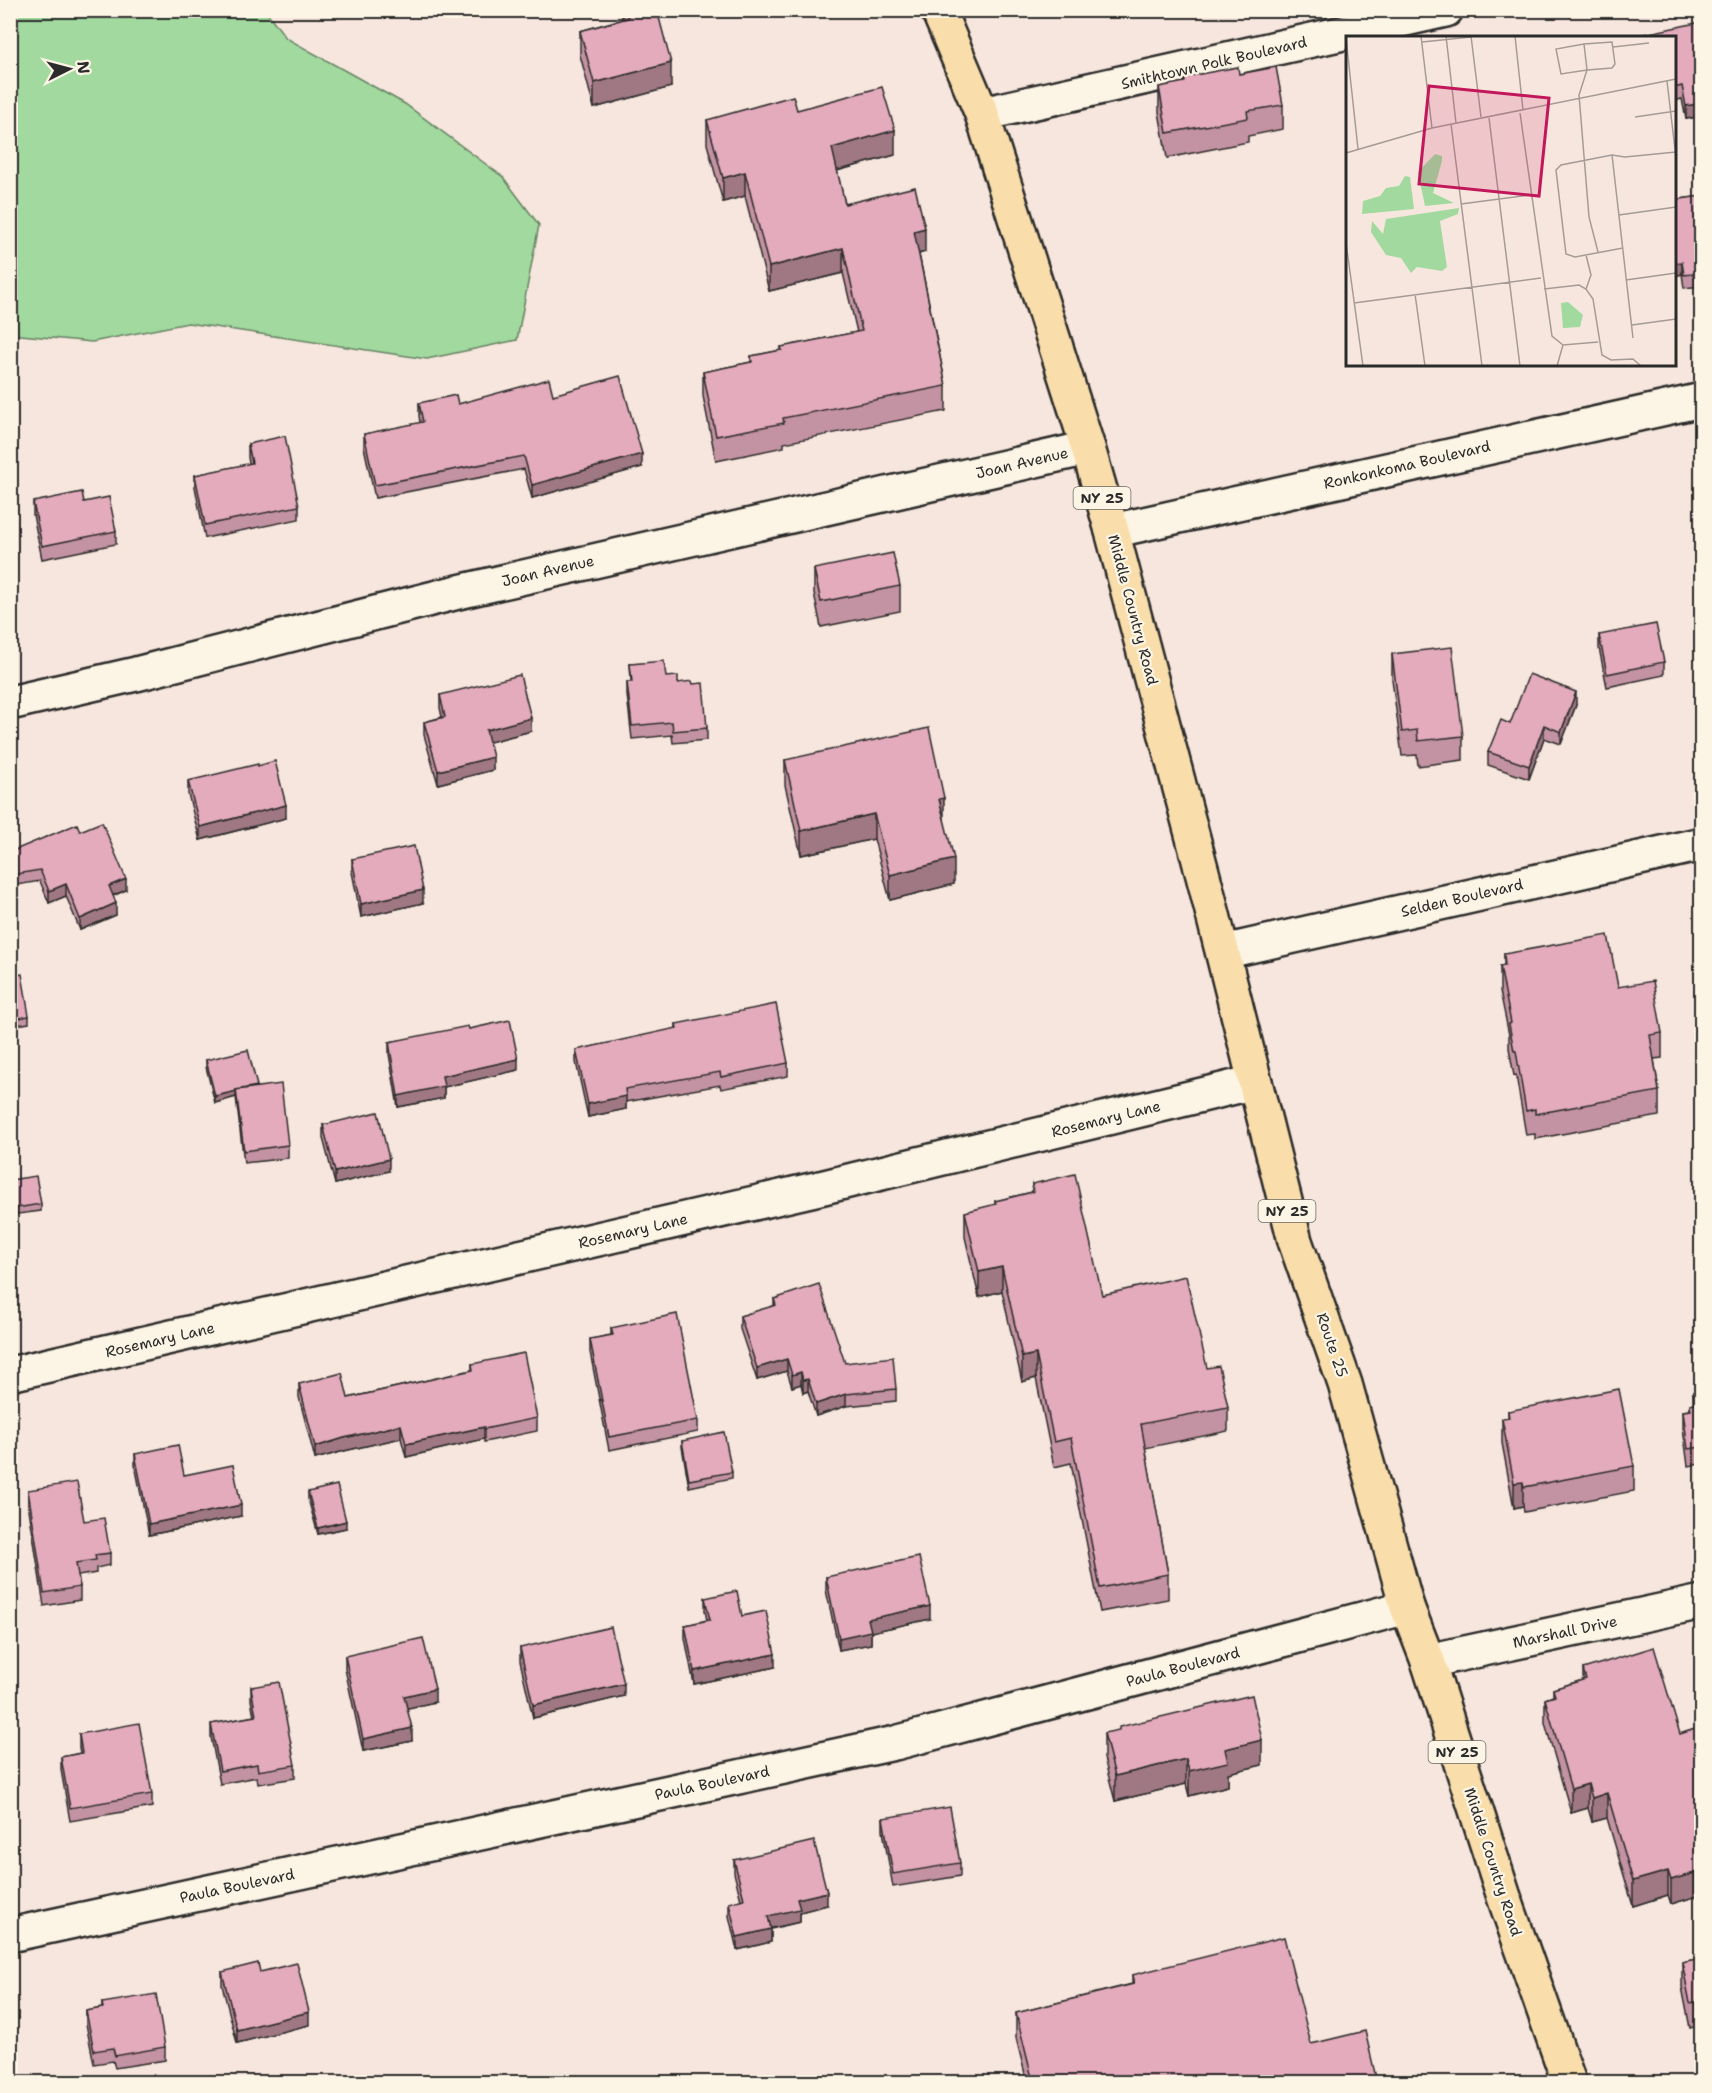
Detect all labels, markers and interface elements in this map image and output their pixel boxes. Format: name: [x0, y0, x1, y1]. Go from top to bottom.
street label: Smithtown Polk Boulevard: [1119, 32, 1309, 94]
inset map: [1346, 36, 1676, 366]
north arrow: [39, 39, 99, 99]
text: N: [72, 60, 95, 75]
street label: Ronkonkoma Boulevard: [1322, 436, 1493, 494]
street label: Joan Avenue: [974, 443, 1070, 483]
road number: NY 25: [1074, 487, 1130, 509]
street label: Middle Country Road: [1103, 532, 1163, 688]
street label: Joan Avenue: [500, 551, 596, 591]
street label: Selden Boulevard: [1399, 874, 1526, 922]
street label: Rosemary Lane: [1049, 1096, 1163, 1142]
road number: NY 25: [1258, 1200, 1316, 1222]
street label: Rosemary Lane: [576, 1209, 690, 1253]
street label: Route 25: [1312, 1310, 1352, 1380]
street label: Rosemary Lane: [103, 1318, 217, 1362]
street label: Marshall Drive: [1511, 1611, 1619, 1653]
street label: Paula Boulevard: [1124, 1642, 1242, 1692]
road number: NY 25: [1428, 1741, 1486, 1763]
street label: Paula Boulevard: [653, 1761, 772, 1805]
street label: Middle Country Road: [1459, 1785, 1527, 1939]
street label: Paula Boulevard: [178, 1864, 297, 1908]

